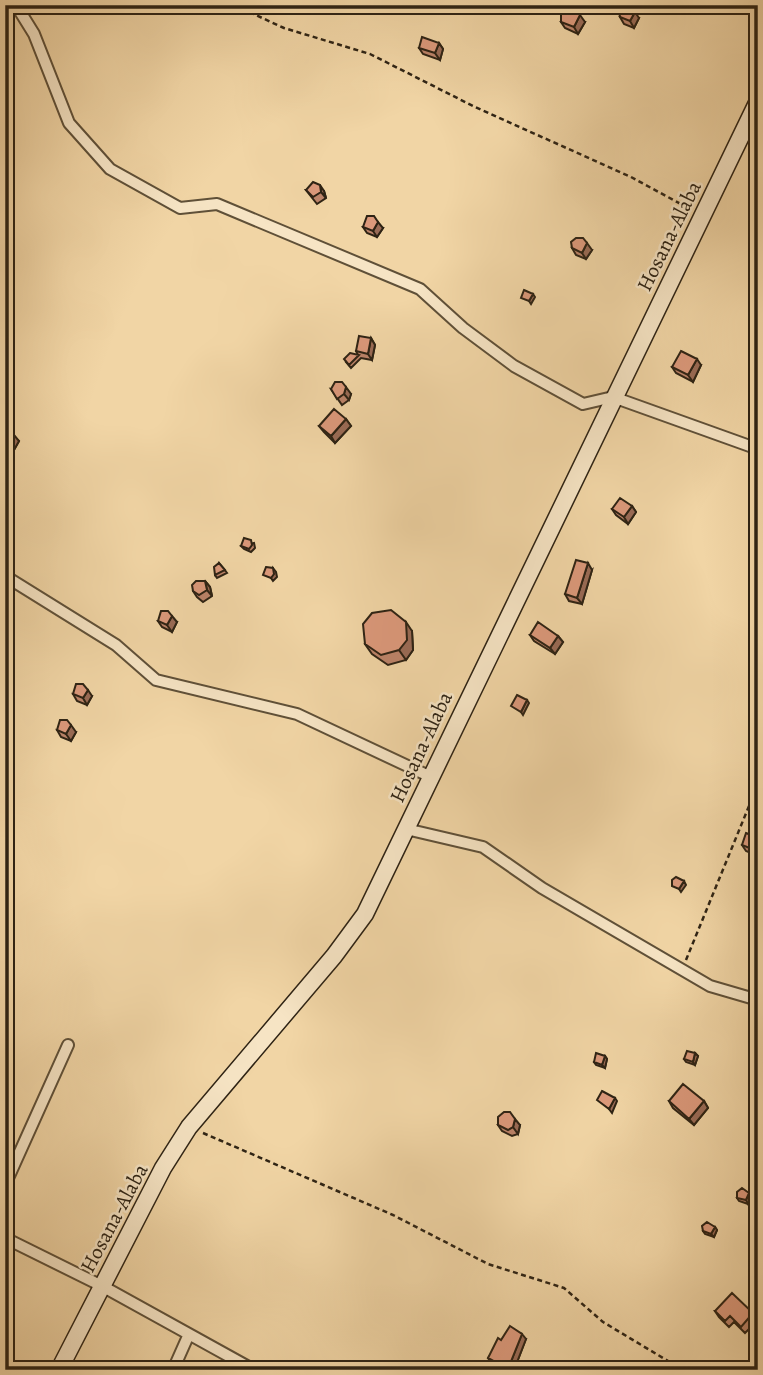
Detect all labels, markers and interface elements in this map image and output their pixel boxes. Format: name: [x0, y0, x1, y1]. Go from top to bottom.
street label: Hosana-Alaba: [630, 176, 708, 296]
street label: Hosana-Alaba: [383, 687, 459, 807]
street label: Hosana-Alaba: [74, 1158, 155, 1277]

